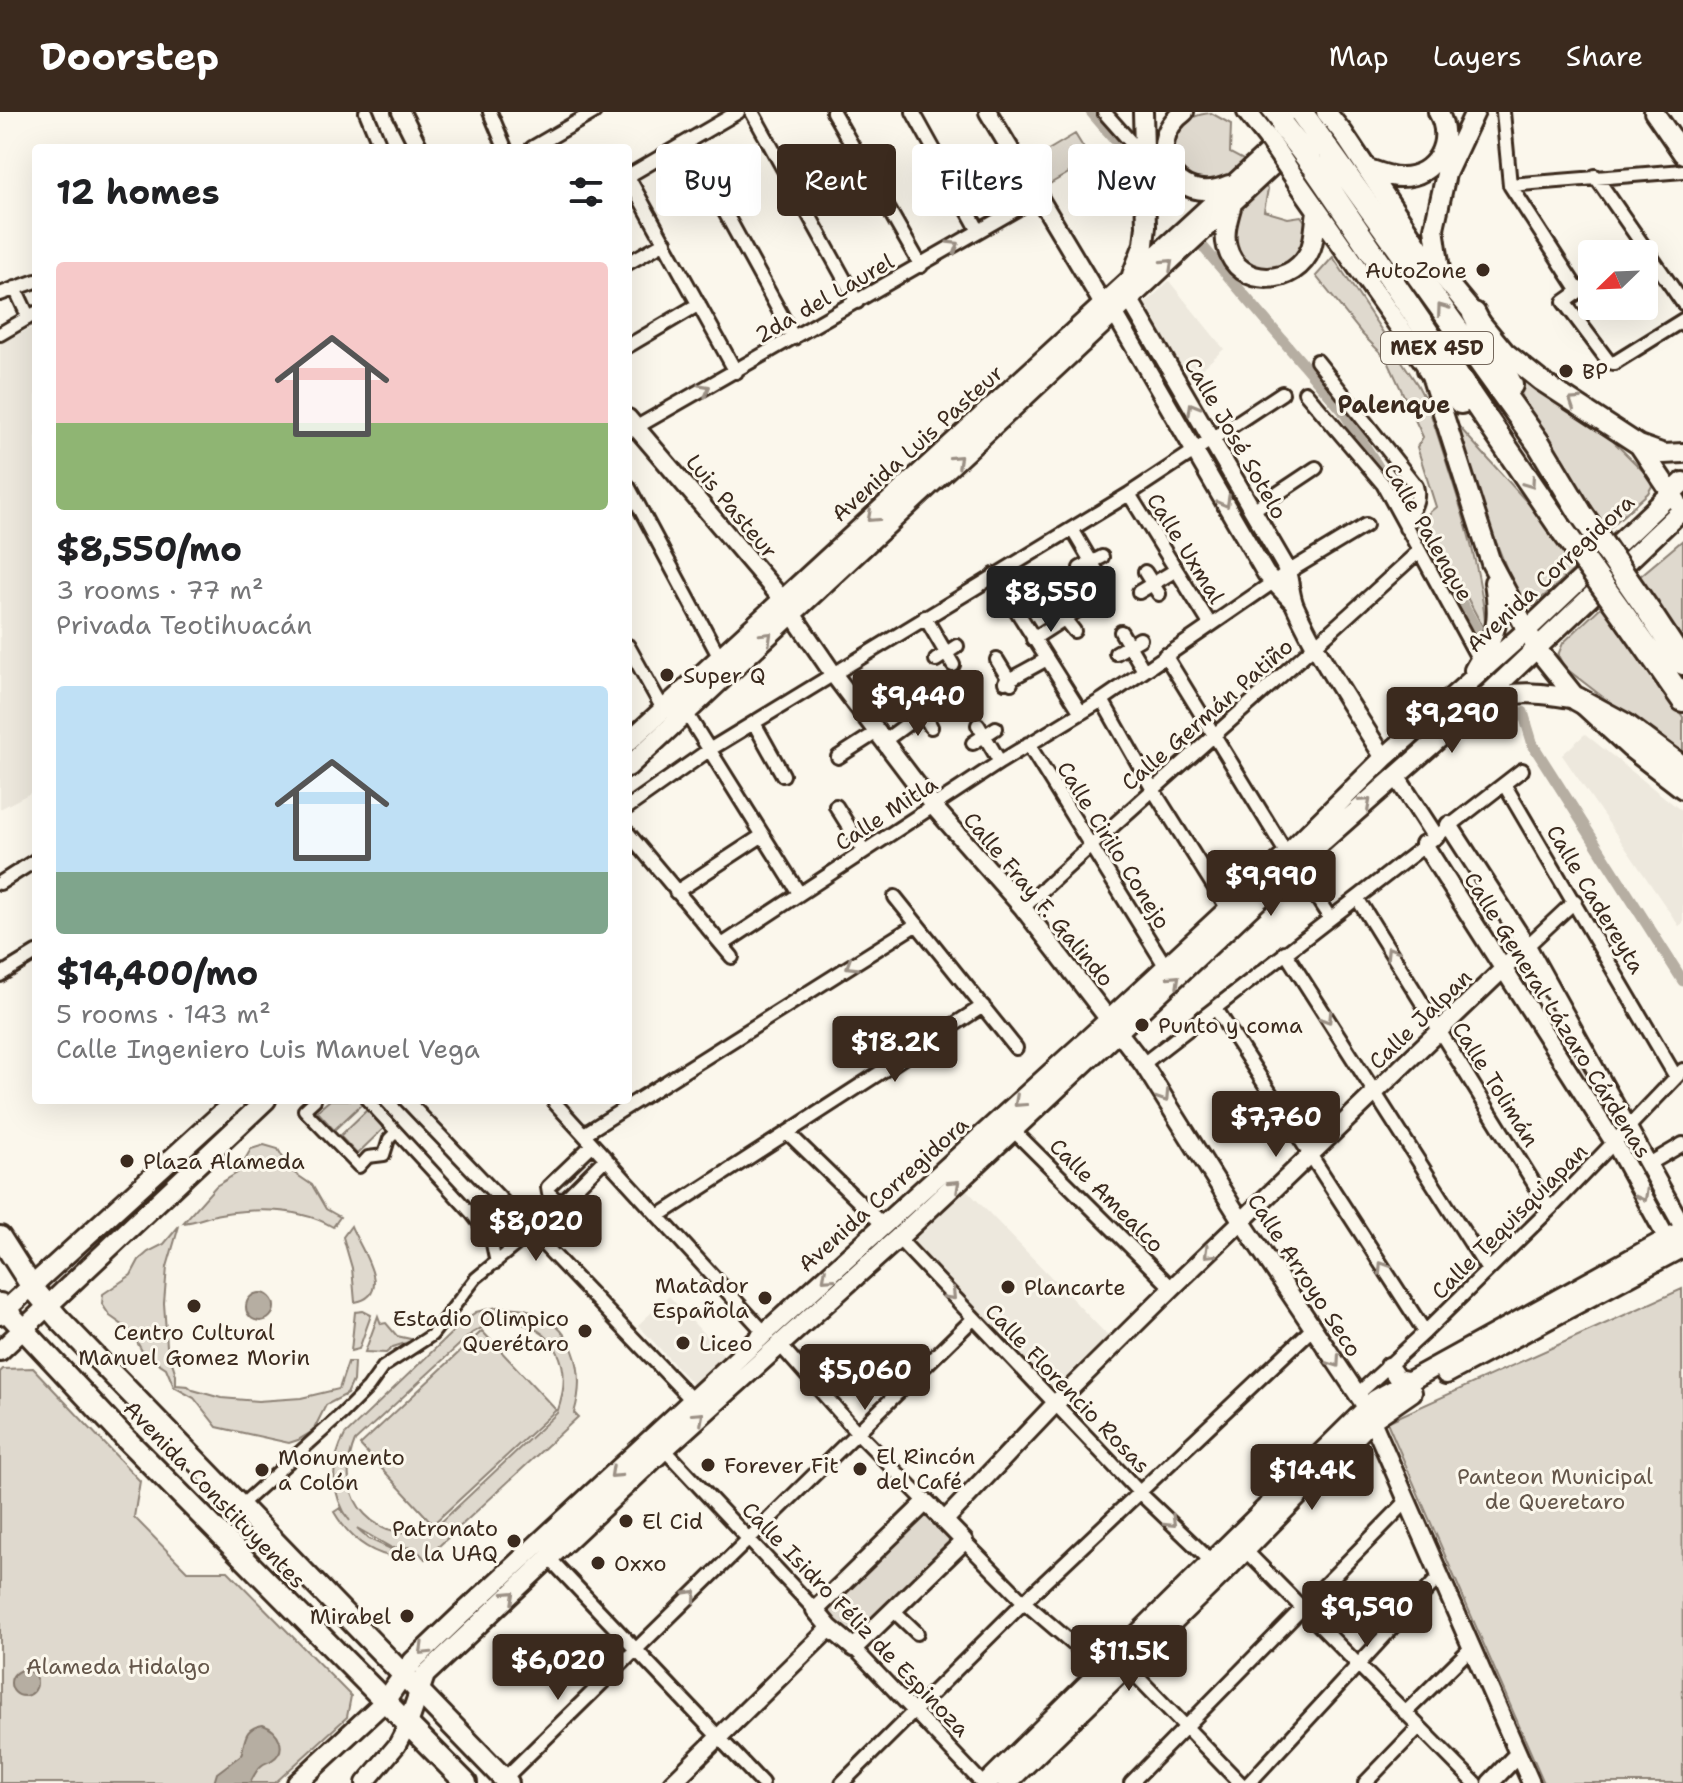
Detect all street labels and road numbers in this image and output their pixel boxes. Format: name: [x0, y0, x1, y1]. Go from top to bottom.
street label: 2da del Laurel: [750, 247, 899, 350]
road number: MEX 45D: [1381, 332, 1493, 364]
street label: Calle José Sotelo: [1177, 352, 1294, 524]
street label: Avenida Luis Pasteur: [825, 358, 1009, 528]
street label: Luis Pasteur: [679, 448, 784, 565]
street label: Calle Palenque: [1377, 458, 1480, 607]
street label: Calle Uxmal: [1140, 488, 1231, 609]
street label: Avenida Corregidora: [1460, 488, 1641, 659]
street label: Calle Germán Patiño: [1115, 632, 1299, 797]
street label: Calle Cirilo Conejo: [1050, 756, 1177, 935]
street label: Calle Mitla: [830, 769, 943, 857]
street label: Calle Fray F. Galindo: [957, 806, 1120, 993]
street label: Calle Cadereyta: [1540, 819, 1652, 979]
street label: Calle General Lázaro Cárdenas: [1457, 867, 1658, 1164]
street label: Calle Jalpan: [1363, 963, 1478, 1076]
street label: Calle Tolimán: [1446, 1016, 1546, 1152]
street label: Avenida Corregidora: [792, 1110, 975, 1279]
street label: Calle Amealco: [1043, 1132, 1170, 1259]
street label: Calle Tequisquiapan: [1425, 1137, 1594, 1306]
street label: Calle Arroyo Seco: [1241, 1188, 1368, 1362]
street label: Calle Florencio Rosas: [979, 1297, 1156, 1480]
street label: Avenida Constituyentes: [117, 1394, 312, 1595]
street label: Calle Isidro Féliz de Espinoza: [735, 1496, 976, 1743]

